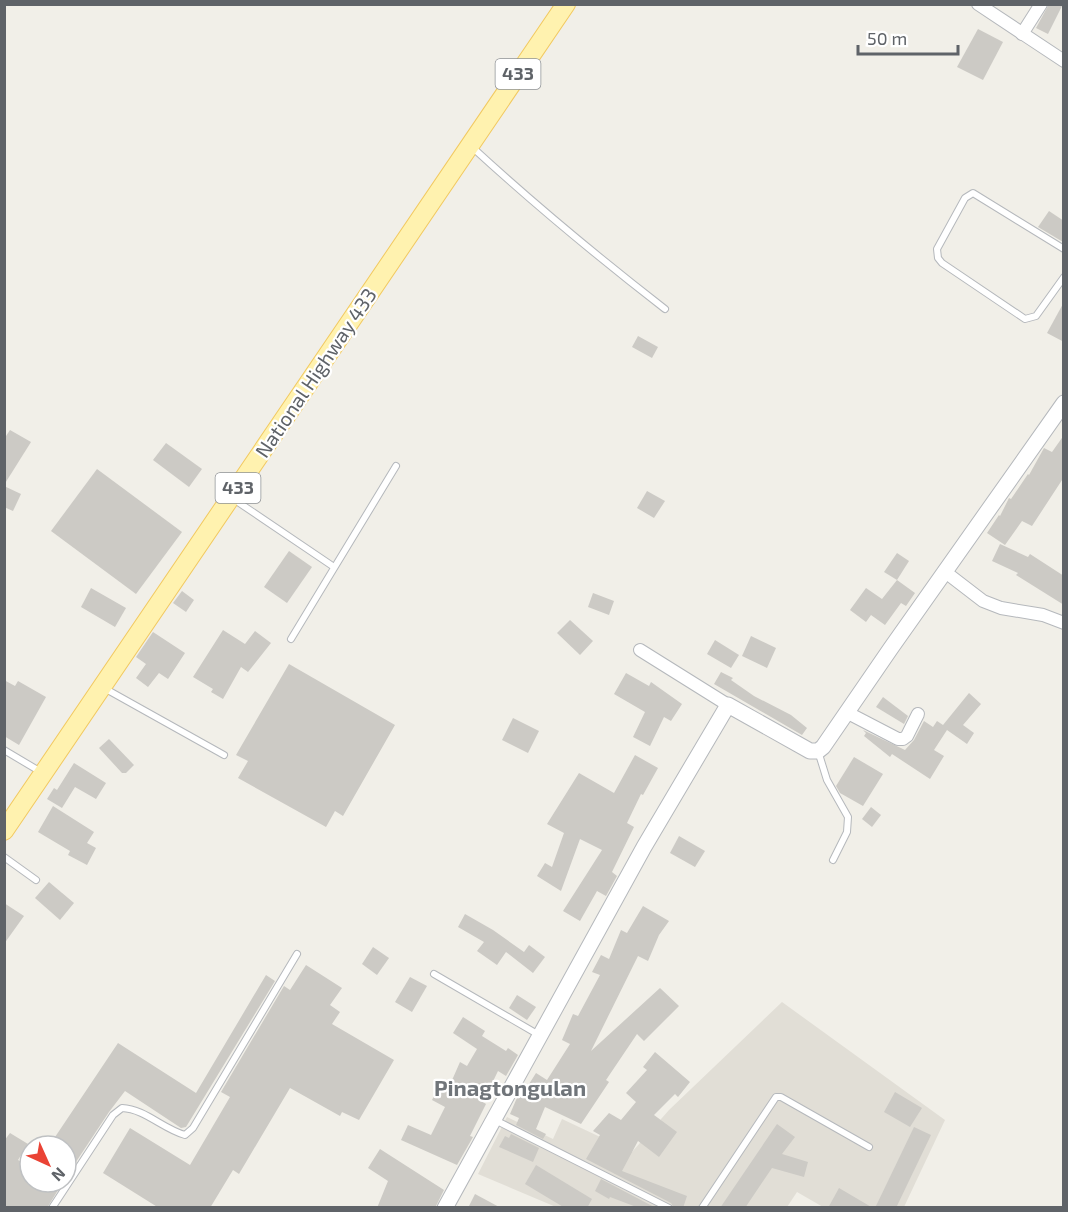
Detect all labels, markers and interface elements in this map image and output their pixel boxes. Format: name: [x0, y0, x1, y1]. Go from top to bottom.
scale bar: [858, 18, 958, 56]
text: 50 m: [867, 27, 907, 49]
road number: 433: [496, 59, 540, 89]
street label: National Highway 433: [250, 283, 381, 462]
road number: 433: [216, 473, 260, 503]
district label: Pinagtongulan: [434, 1074, 586, 1100]
north arrow: [18, 1134, 78, 1194]
text: N: [48, 1164, 70, 1186]

